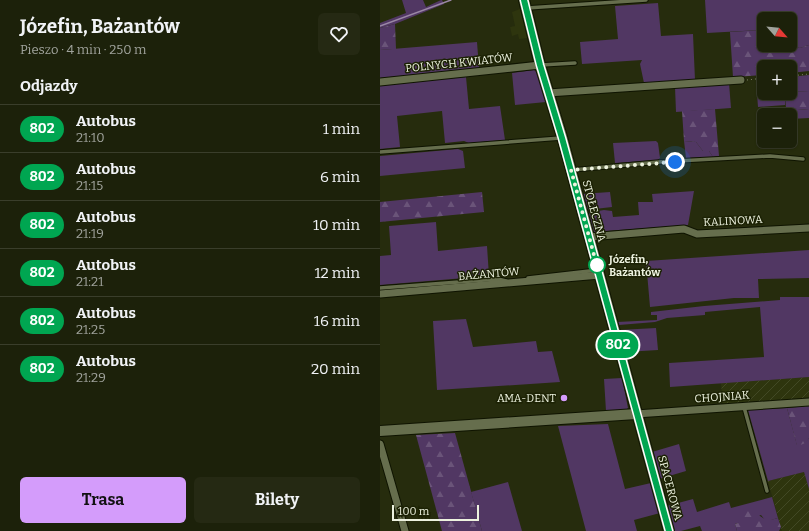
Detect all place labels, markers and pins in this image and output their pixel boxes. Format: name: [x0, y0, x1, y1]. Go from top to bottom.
place label: Józefin, Bażantów: [608, 253, 661, 279]
marker: Józefin, Bażantów: [588, 256, 606, 274]
place label: AMA-DENT: [497, 392, 557, 405]
marker: AMA-DENT: [559, 393, 569, 403]

